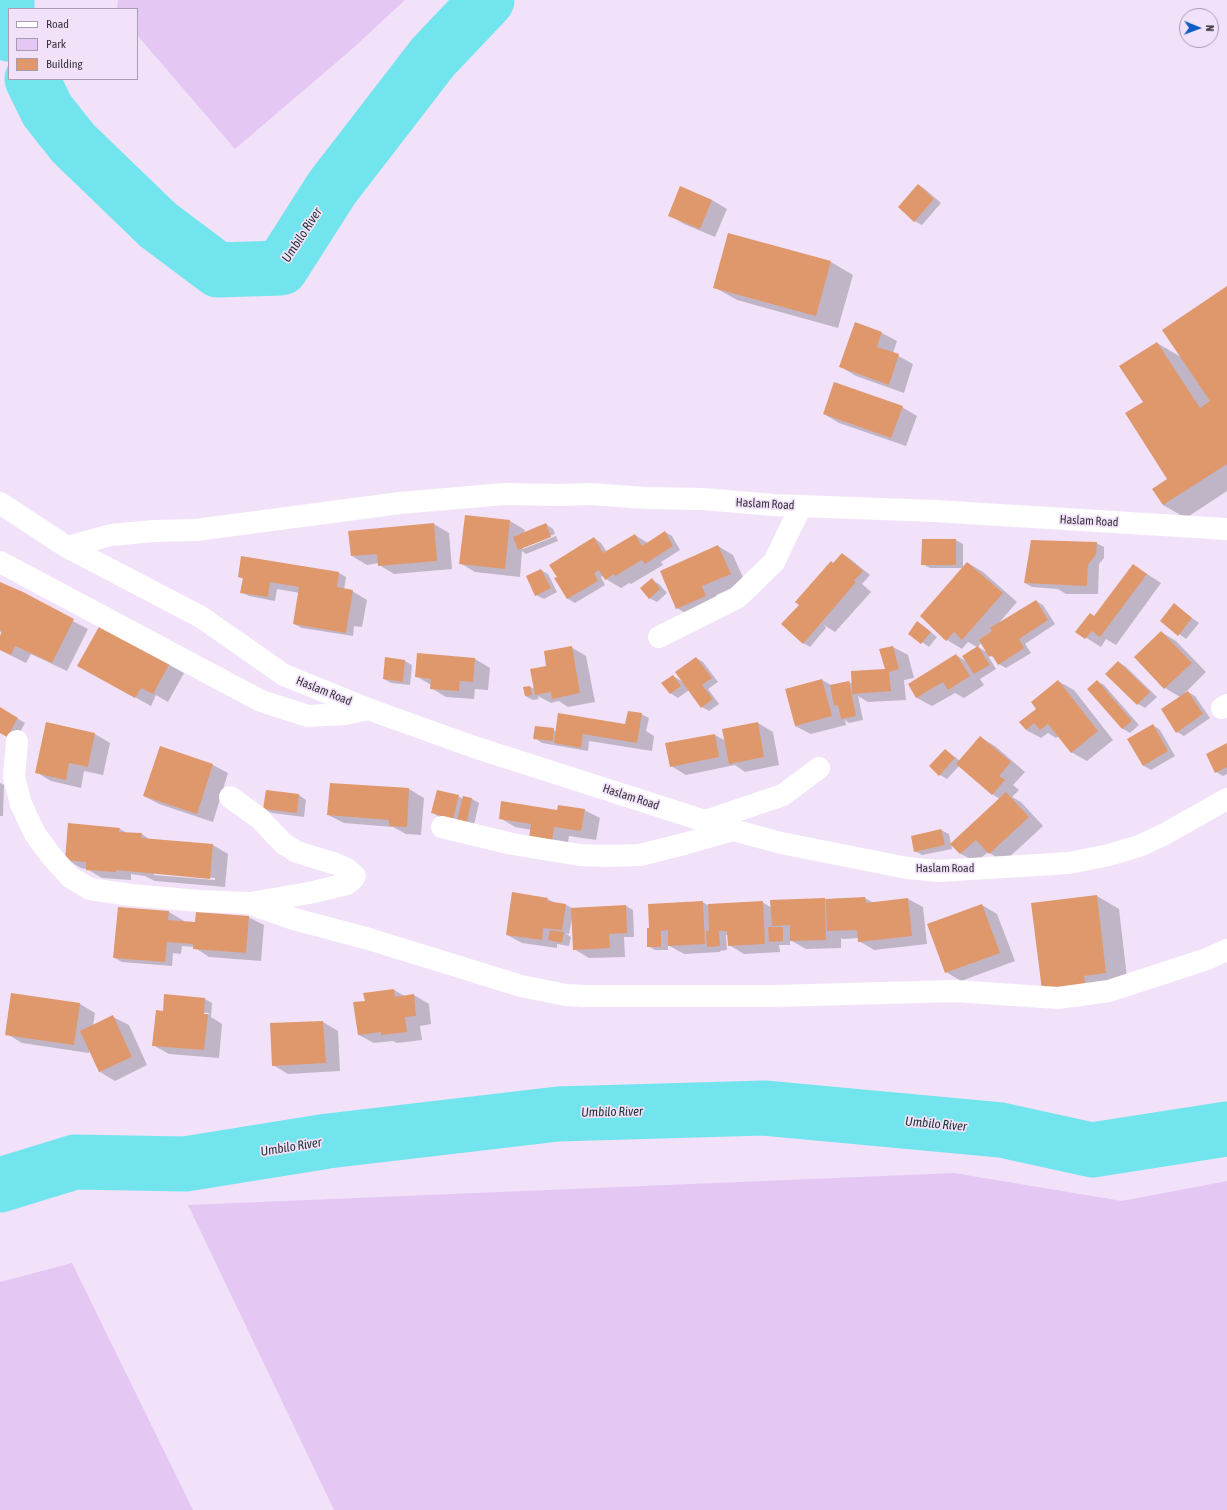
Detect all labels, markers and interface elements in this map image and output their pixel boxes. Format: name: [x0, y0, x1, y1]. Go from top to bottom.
legend: [8, 8, 138, 80]
north arrow: [1179, 8, 1219, 48]
text: Road: [46, 17, 69, 31]
text: N: [1204, 25, 1216, 32]
text: Park: [46, 37, 66, 51]
text: Building: [46, 57, 83, 71]
water label: Umbilo River: [279, 205, 325, 265]
street label: Haslam Road: [735, 495, 795, 513]
street label: Haslam Road: [1059, 512, 1119, 530]
street label: Haslam Road: [294, 673, 354, 709]
street label: Haslam Road: [601, 781, 661, 813]
street label: Haslam Road: [916, 861, 974, 875]
water label: Umbilo River: [581, 1104, 643, 1120]
water label: Umbilo River: [905, 1114, 967, 1134]
water label: Umbilo River: [259, 1134, 323, 1160]

